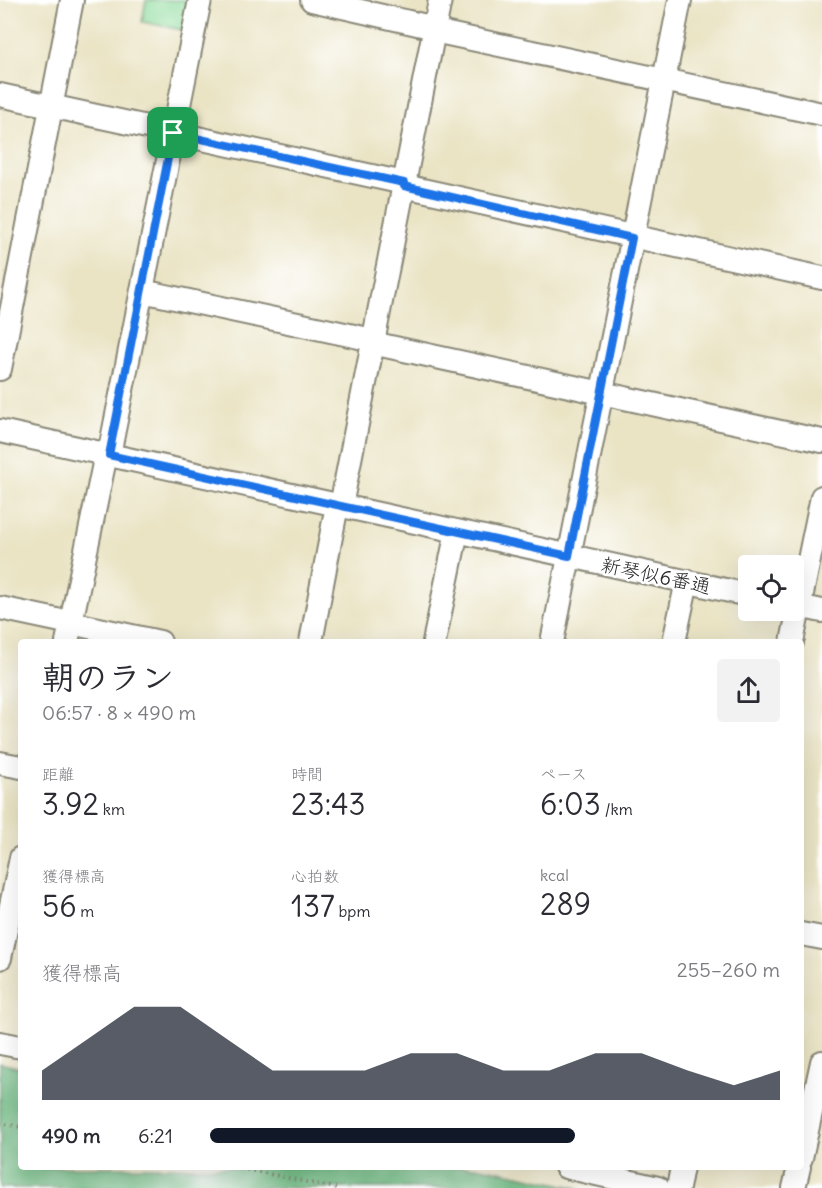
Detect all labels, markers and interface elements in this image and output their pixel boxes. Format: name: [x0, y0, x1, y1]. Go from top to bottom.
pin: [147, 107, 198, 158]
icon: arrive: [156, 116, 189, 149]
street label: 新琴似6番通: [599, 551, 713, 599]
map controls: [738, 555, 804, 621]
button: locate: [738, 555, 804, 621]
text: 朝のラン: [42, 656, 174, 698]
button: share: [717, 659, 780, 722]
text: 06:57 · 8 × 490 m: [42, 700, 196, 725]
text: 距離: [42, 764, 74, 784]
text: 時間: [291, 764, 323, 784]
text: ペース: [540, 764, 587, 784]
text: 3.92: [42, 785, 99, 823]
text: 23:43: [291, 785, 366, 823]
text: 6:03: [540, 785, 601, 823]
text: km: [99, 799, 125, 819]
text: /km: [601, 799, 633, 819]
text: kcal: [540, 865, 569, 885]
text: 獲得標高: [42, 866, 106, 886]
text: 心拍数: [291, 866, 339, 886]
text: 289: [540, 885, 591, 923]
text: 56: [42, 887, 77, 925]
text: 137: [291, 887, 335, 925]
text: m: [77, 901, 94, 921]
text: bpm: [335, 901, 370, 921]
text: 255–260 m: [677, 957, 780, 982]
text: 獲得標高: [42, 960, 122, 985]
text: 490 m: [42, 1123, 101, 1148]
text: 6:21: [138, 1123, 173, 1148]

